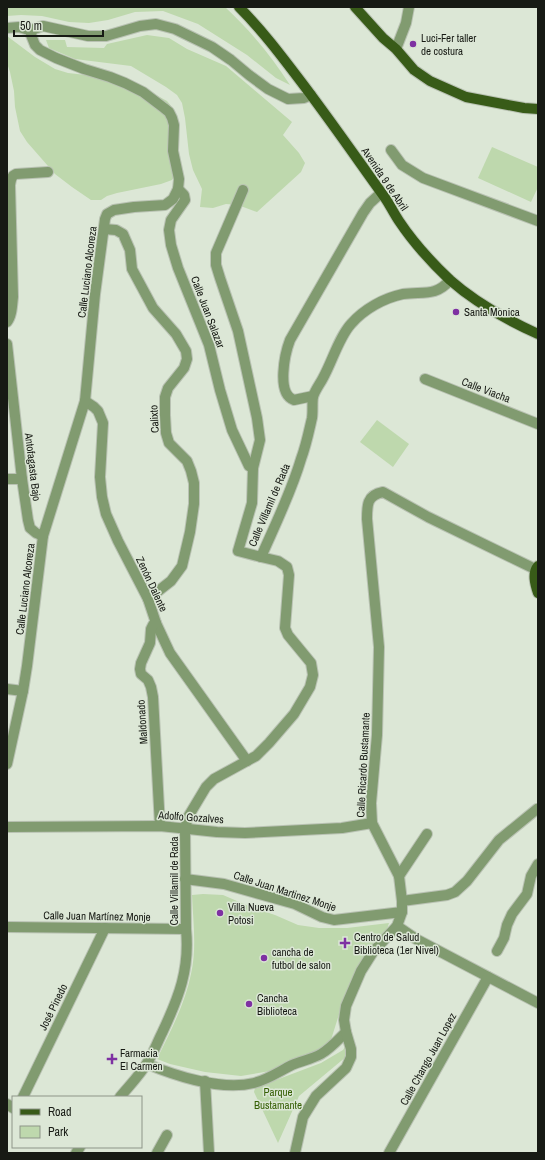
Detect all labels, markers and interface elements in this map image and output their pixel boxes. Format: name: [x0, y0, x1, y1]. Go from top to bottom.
scale bar: [14, 12, 103, 38]
text: 50 m: [20, 18, 42, 34]
place label: Luci-Fer taller de costura: [421, 31, 476, 58]
marker: Luci-Fer taller de costura: [408, 39, 418, 49]
street label: Avenida 9 de Abril: [358, 144, 411, 213]
street label: Calle Luciano Alcoreza: [74, 225, 100, 319]
street label: Calle Juan Salazar: [188, 274, 228, 350]
place label: Santa Monica: [464, 305, 520, 319]
marker: Santa Monica: [451, 307, 461, 317]
street label: Calle Viacha: [460, 374, 512, 406]
street label: Calixto: [146, 405, 162, 433]
street label: Antofagasta Bajo: [22, 431, 44, 502]
street label: Calle Villamil de Rada: [245, 461, 293, 549]
street label: Calle Luciano Alcoreza: [12, 542, 38, 636]
street label: Zenón Dalente: [133, 554, 171, 614]
street label: Maldonado: [133, 699, 151, 745]
street label: Calle Ricardo Bustamante: [353, 712, 373, 818]
street label: Adolfo Gozalves: [157, 808, 225, 826]
street label: Calle Villamil de Rada: [167, 836, 181, 926]
street label: Calle Juan Martinez Monje: [232, 868, 338, 914]
place label: Villa Nueva Potosi: [228, 900, 274, 927]
street label: Calle Juan Martínez Monje: [43, 908, 151, 924]
marker: Villa Nueva Potosi: [215, 908, 225, 918]
place label: Centro de Salud Biblioteca (1er Nivel): [354, 930, 439, 957]
marker: Centro de Salud Biblioteca (1er Nivel): [339, 937, 351, 949]
place label: cancha de futbol de salon: [272, 945, 331, 972]
marker: cancha de futbol de salon: [259, 953, 269, 963]
street label: José Pinedo: [36, 981, 70, 1033]
place label: Cancha Biblioteca: [257, 991, 297, 1018]
marker: Cancha Biblioteca: [244, 999, 254, 1009]
street label: Calle Chango Juan Lopez: [397, 1010, 460, 1108]
place label: Farmacia El Carmen: [120, 1046, 163, 1073]
marker: Farmacia El Carmen: [107, 1054, 117, 1064]
park label: Parque Bustamante: [254, 1085, 302, 1112]
legend: [12, 1096, 142, 1148]
text: Road: [48, 1104, 72, 1120]
text: Park: [48, 1124, 68, 1140]

